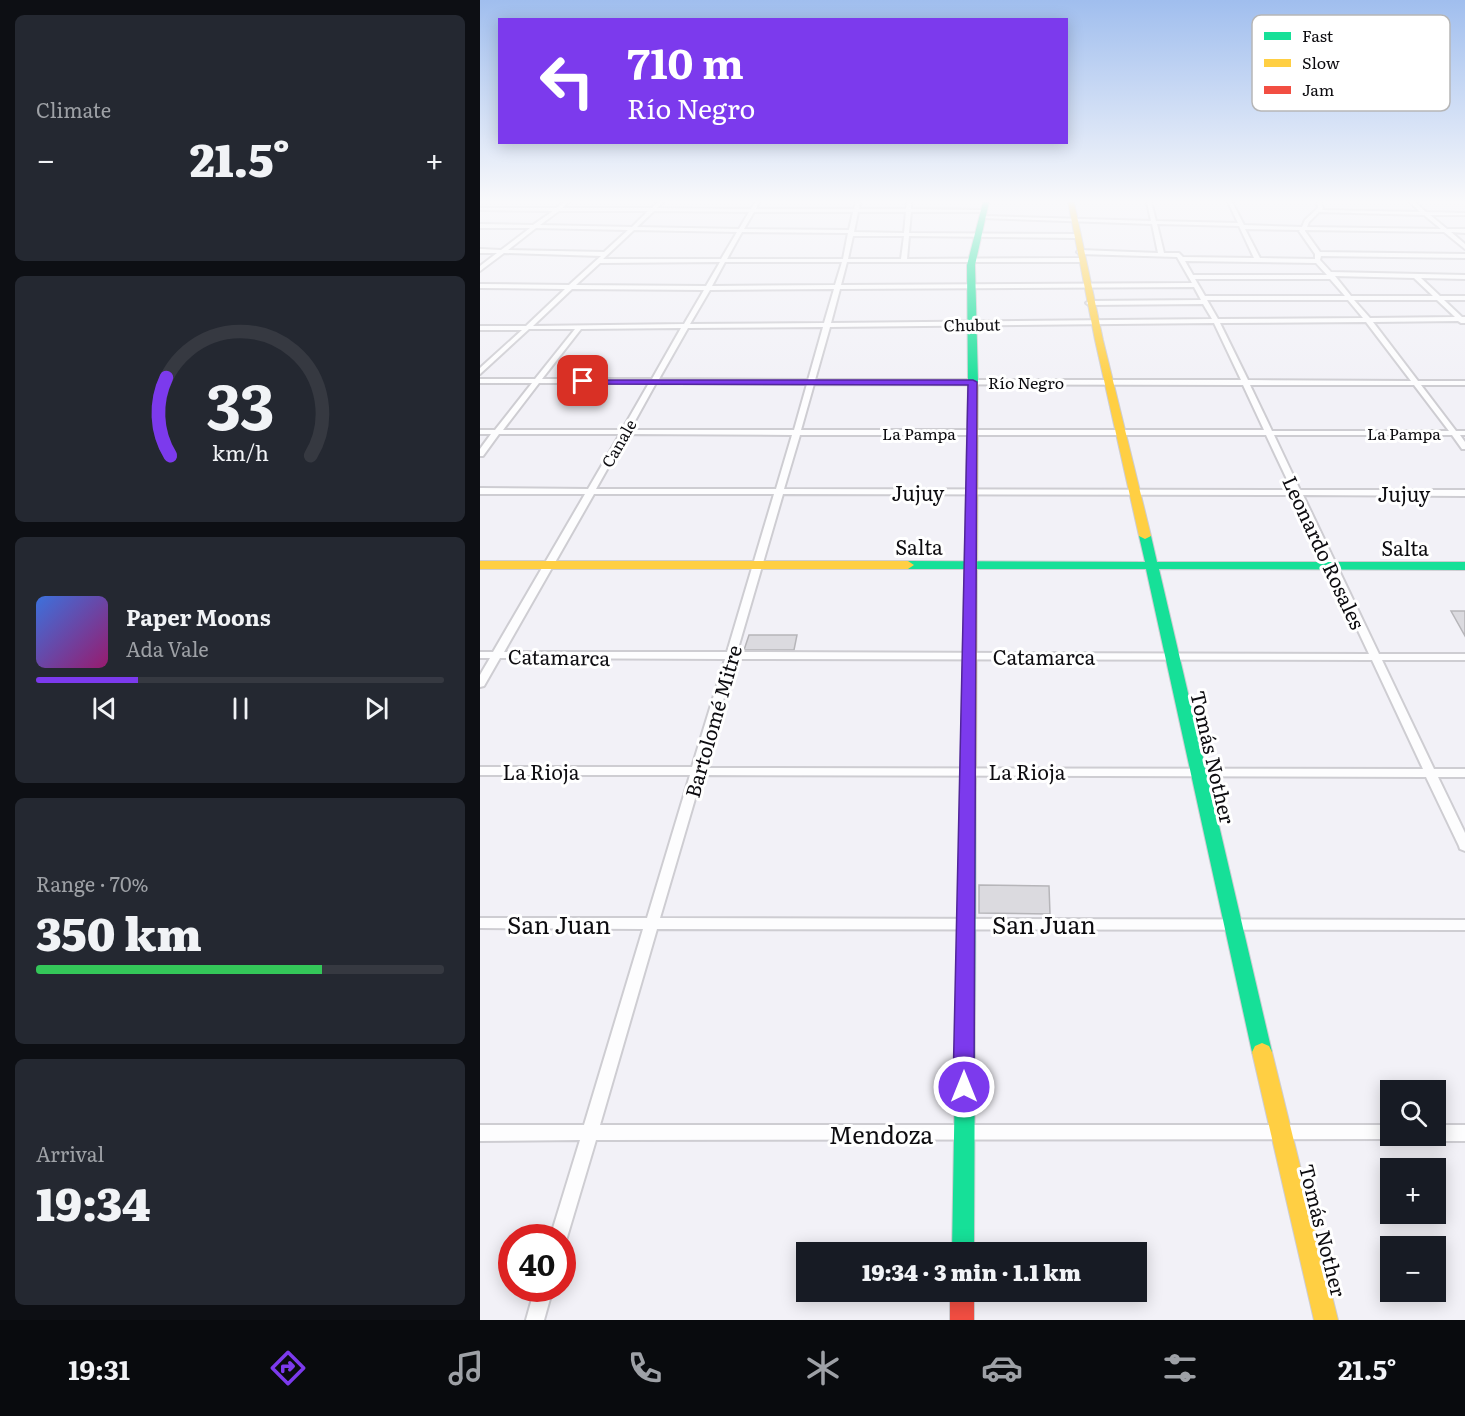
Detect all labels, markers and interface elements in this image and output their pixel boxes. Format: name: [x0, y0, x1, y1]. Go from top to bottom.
legend: [1252, 15, 1450, 111]
text: Fast: [1302, 23, 1334, 47]
text: 710 m: [627, 30, 744, 92]
icon: left: [528, 42, 606, 120]
text: Slow: [1302, 50, 1340, 74]
text: Jam: [1302, 77, 1335, 101]
text: Río Negro: [627, 87, 755, 127]
text: Climate: [36, 94, 111, 124]
text: 21.5°: [190, 124, 290, 191]
text: −: [36, 133, 55, 182]
text: +: [425, 133, 444, 182]
street label: Chubut: [943, 311, 1001, 336]
pin: [557, 355, 608, 406]
text: 33: [206, 357, 274, 449]
icon: arrive: [566, 364, 599, 397]
street label: Río Negro: [988, 370, 1064, 394]
street label: Canale: [595, 414, 641, 472]
street label: La Pampa: [882, 421, 956, 445]
street label: La Pampa: [1367, 421, 1441, 445]
text: km/h: [211, 436, 269, 468]
street label: Leonardo Rosales: [1276, 470, 1374, 634]
street label: Jujuy: [892, 477, 945, 507]
street label: Jujuy: [1378, 478, 1431, 508]
street label: Salta: [895, 531, 943, 561]
street label: Salta: [1381, 532, 1429, 562]
text: Paper Moons: [126, 600, 271, 633]
text: Ada Vale: [126, 633, 209, 663]
street label: Catamarca: [508, 640, 611, 672]
street label: Bartolomé Mitre: [676, 641, 748, 801]
street label: Catamarca: [993, 641, 1095, 671]
street label: Tomás Nother: [1184, 687, 1244, 827]
icon: previous: [88, 692, 121, 725]
icon: pause: [224, 692, 257, 725]
icon: next: [360, 692, 393, 725]
street label: La Rioja: [502, 756, 580, 786]
street label: La Rioja: [988, 756, 1066, 786]
text: Range · 70%: [36, 868, 149, 898]
text: 350 km: [36, 898, 202, 965]
street label: San Juan: [507, 906, 611, 941]
street label: San Juan: [992, 906, 1096, 941]
position arrow: [932, 1055, 996, 1119]
map controls: [1380, 1080, 1446, 1302]
button: search: [1380, 1080, 1446, 1146]
street label: Mendoza: [829, 1116, 933, 1151]
text: Arrival: [36, 1138, 104, 1168]
button: +: [1380, 1158, 1446, 1224]
street label: Tomás Nother: [1293, 1160, 1355, 1300]
text: 19:34: [36, 1168, 151, 1235]
speed limit sign: 40: [498, 1224, 576, 1302]
button: −: [1380, 1236, 1446, 1302]
text: 19:34 · 3 min · 1.1 km: [862, 1255, 1081, 1288]
icon: directions: [267, 1347, 309, 1389]
icon: music: [445, 1347, 487, 1389]
icon: phone: [624, 1347, 666, 1389]
icon: climate: [802, 1347, 844, 1389]
icon: car: [981, 1347, 1023, 1389]
icon: filters: [1159, 1347, 1201, 1389]
text: 19:31: [68, 1348, 130, 1388]
text: 21.5°: [1338, 1348, 1397, 1388]

